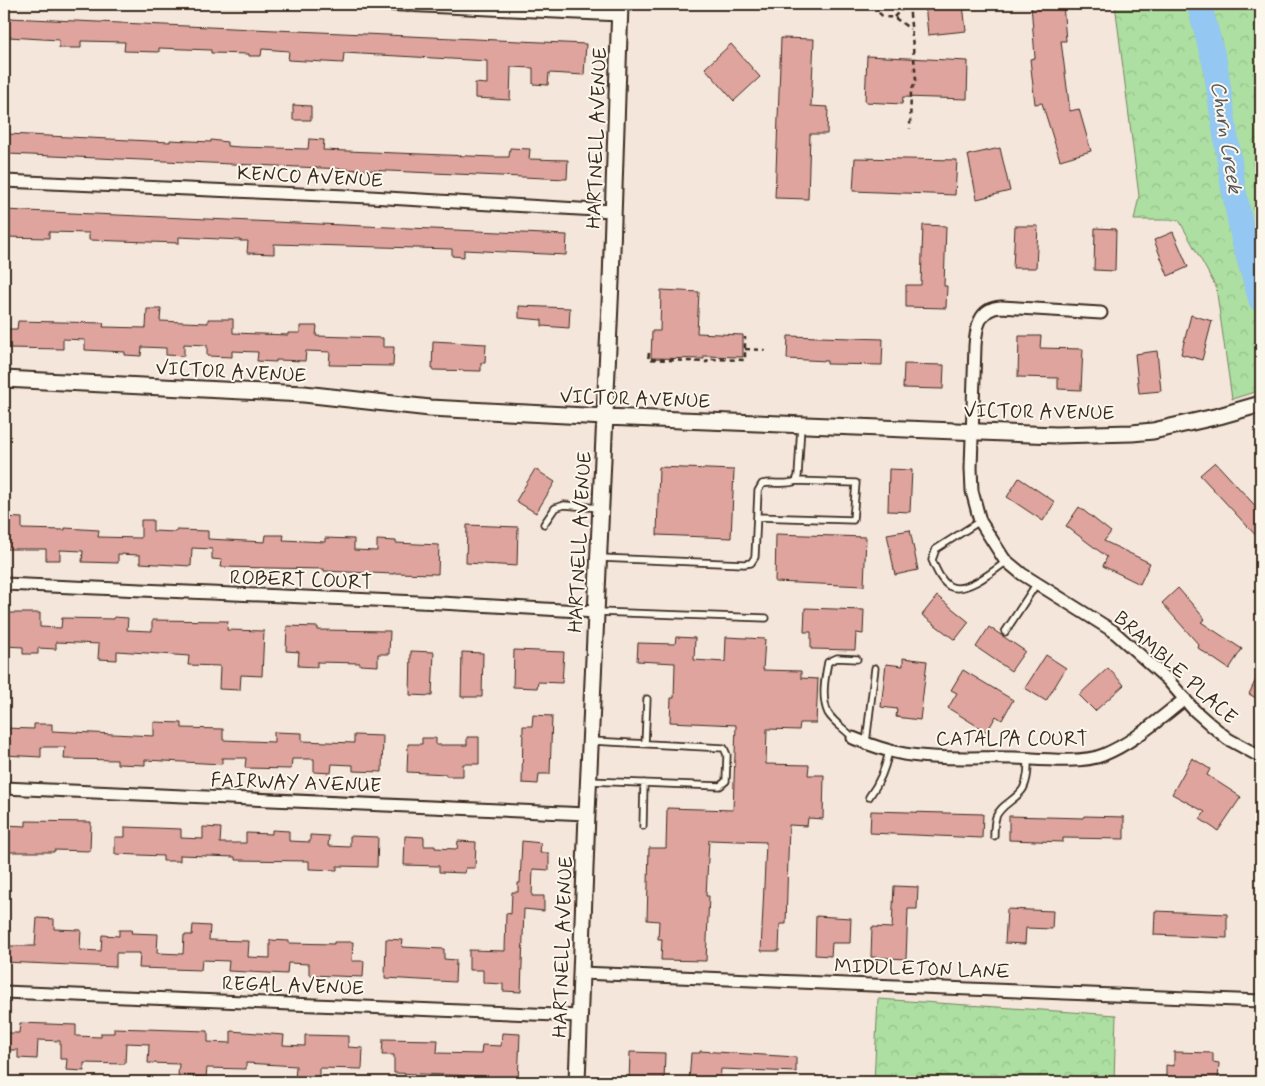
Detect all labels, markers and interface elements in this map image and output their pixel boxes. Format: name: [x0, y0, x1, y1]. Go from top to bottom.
street label: HARTNELL AVENUE: [581, 47, 614, 229]
water label: Churn Creek: [1203, 79, 1249, 197]
street label: KENCO AVENUE: [236, 160, 384, 195]
street label: VICTOR AVENUE: [155, 355, 307, 390]
street label: VICTOR AVENUE: [559, 383, 711, 416]
street label: VICTOR AVENUE: [963, 398, 1115, 427]
street label: HARTNELL AVENUE: [562, 451, 599, 633]
street label: ROBERT COURT: [229, 565, 373, 596]
street label: BRAMBLE PLACE: [1107, 605, 1243, 731]
street label: CATALPA COURT: [936, 726, 1088, 753]
street label: FAIRWAY AVENUE: [210, 767, 382, 800]
street label: HARTNELL AVENUE: [547, 856, 580, 1038]
street label: MIDDLETON LANE: [834, 953, 1010, 986]
street label: REGAL AVENUE: [221, 971, 365, 1002]

